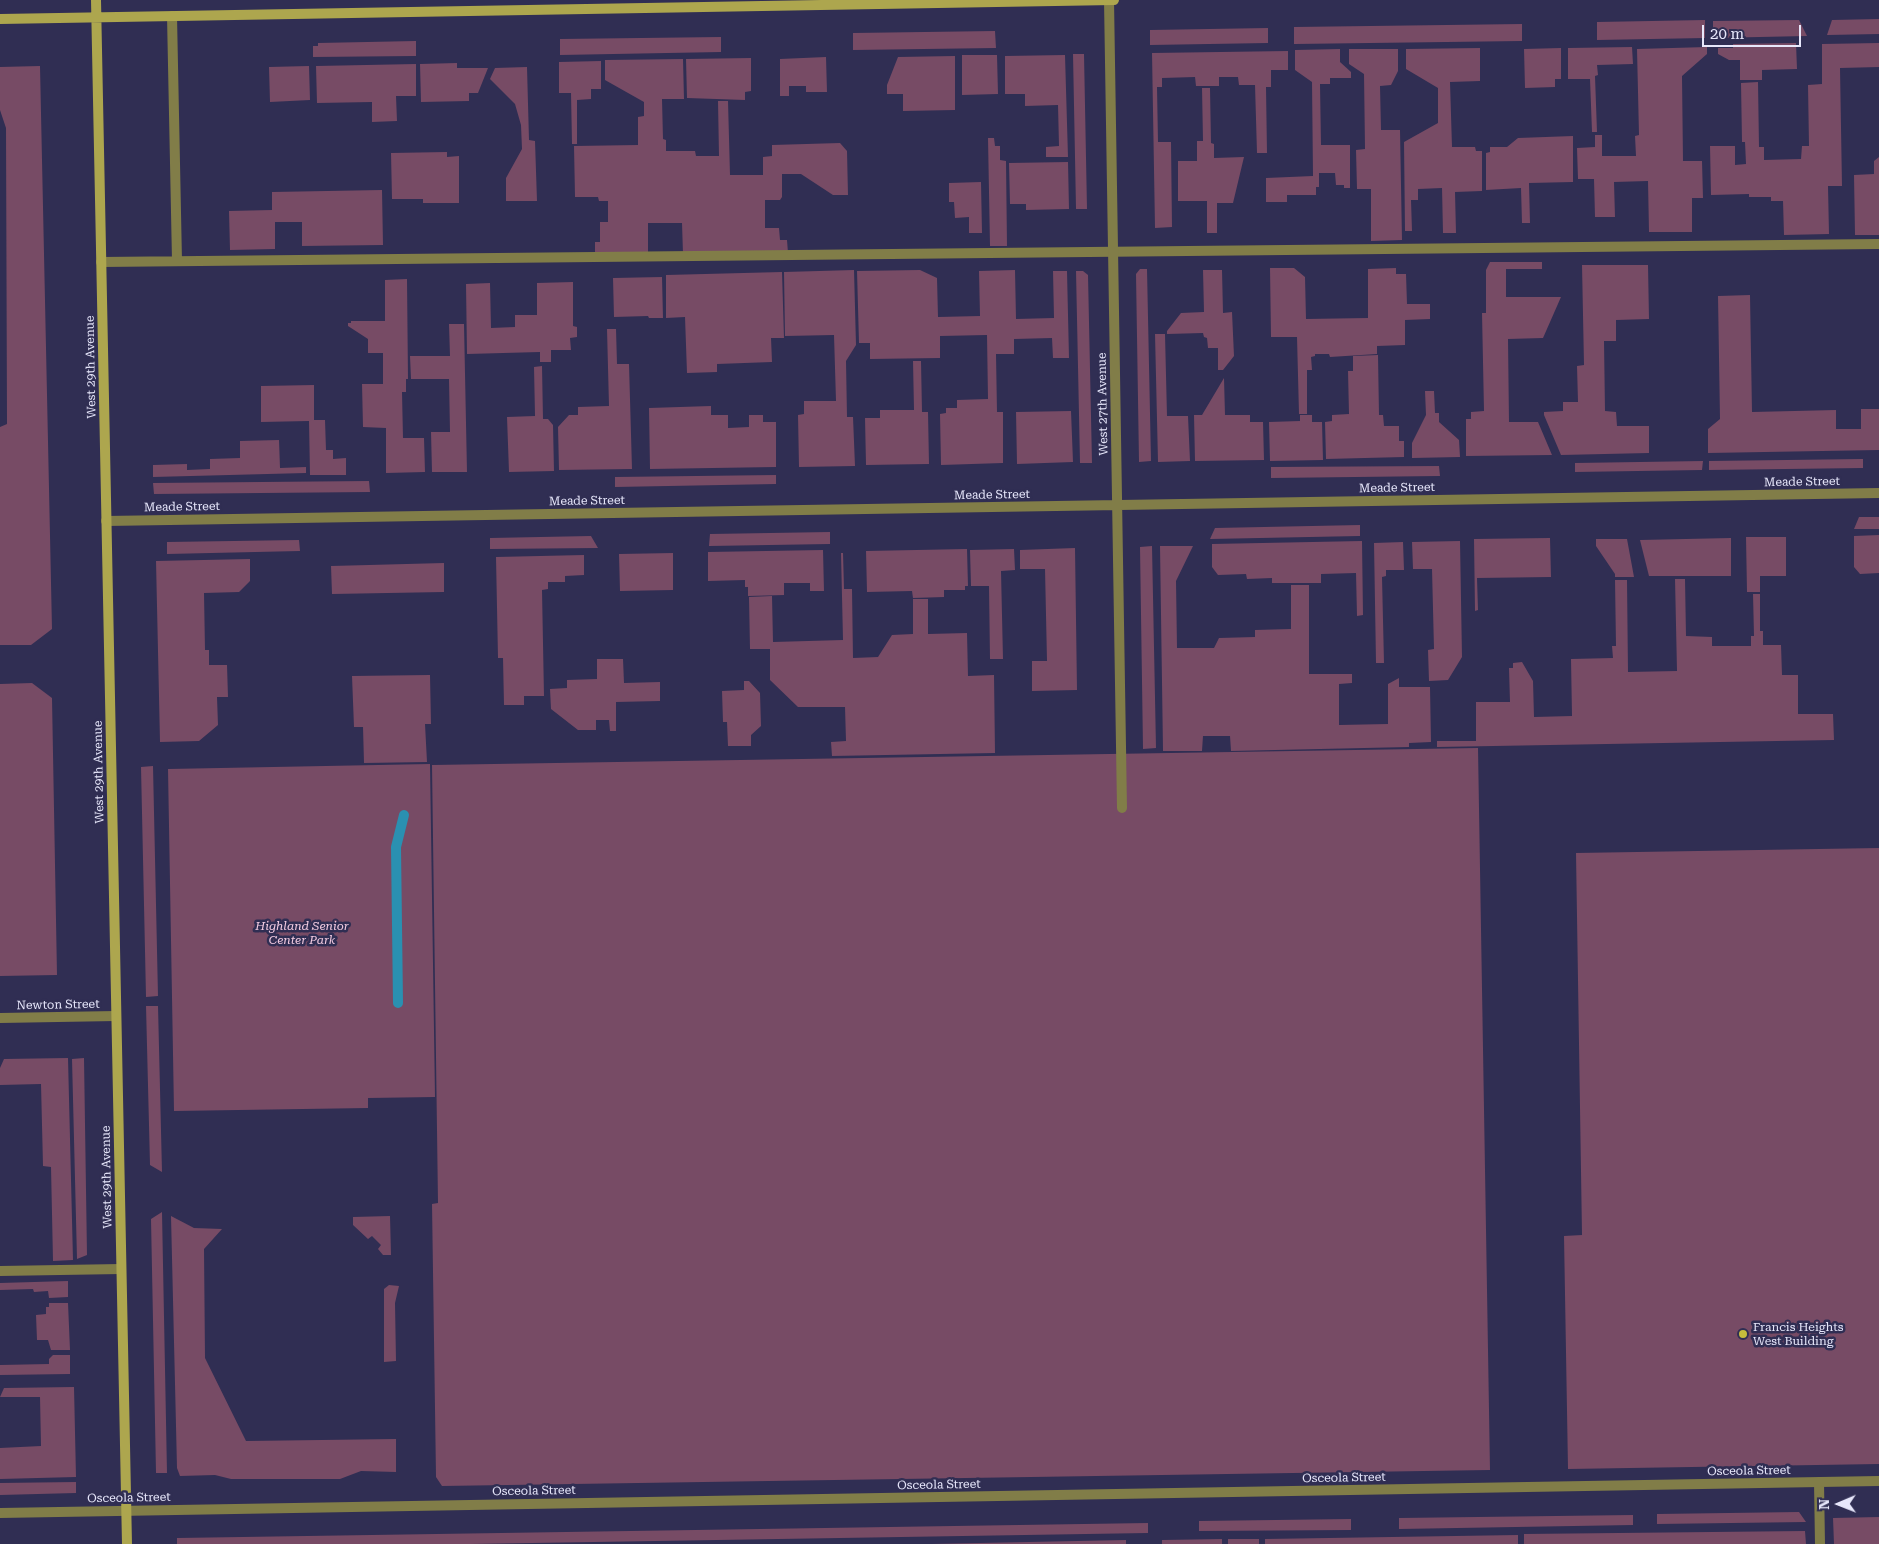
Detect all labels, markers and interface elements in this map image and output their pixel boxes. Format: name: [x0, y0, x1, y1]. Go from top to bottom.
scale bar: [1704, 15, 1803, 47]
text: 20 m: [1710, 25, 1744, 43]
street label: West 29th Avenue: [83, 315, 99, 419]
street label: West 27th Avenue: [1095, 352, 1111, 456]
street label: Meade Street: [1764, 474, 1840, 490]
street label: Meade Street: [1359, 480, 1435, 496]
street label: Meade Street: [954, 487, 1030, 503]
street label: Meade Street: [549, 493, 625, 509]
street label: Meade Street: [144, 499, 220, 515]
street label: West 29th Avenue: [91, 720, 107, 824]
park label: Highland Senior Center Park: [255, 919, 349, 947]
street label: Newton Street: [16, 997, 100, 1013]
street label: West 29th Avenue: [99, 1125, 115, 1229]
place label: Francis Heights West Building: [1753, 1320, 1844, 1348]
marker: Francis Heights West Building: [1737, 1328, 1749, 1340]
street label: Osceola Street: [1707, 1463, 1791, 1479]
street label: Osceola Street: [1302, 1470, 1386, 1486]
street label: Osceola Street: [897, 1477, 981, 1493]
north arrow: [1814, 1479, 1864, 1529]
street label: Osceola Street: [492, 1483, 576, 1499]
street label: Osceola Street: [87, 1490, 171, 1506]
text: N: [1816, 1499, 1832, 1510]

